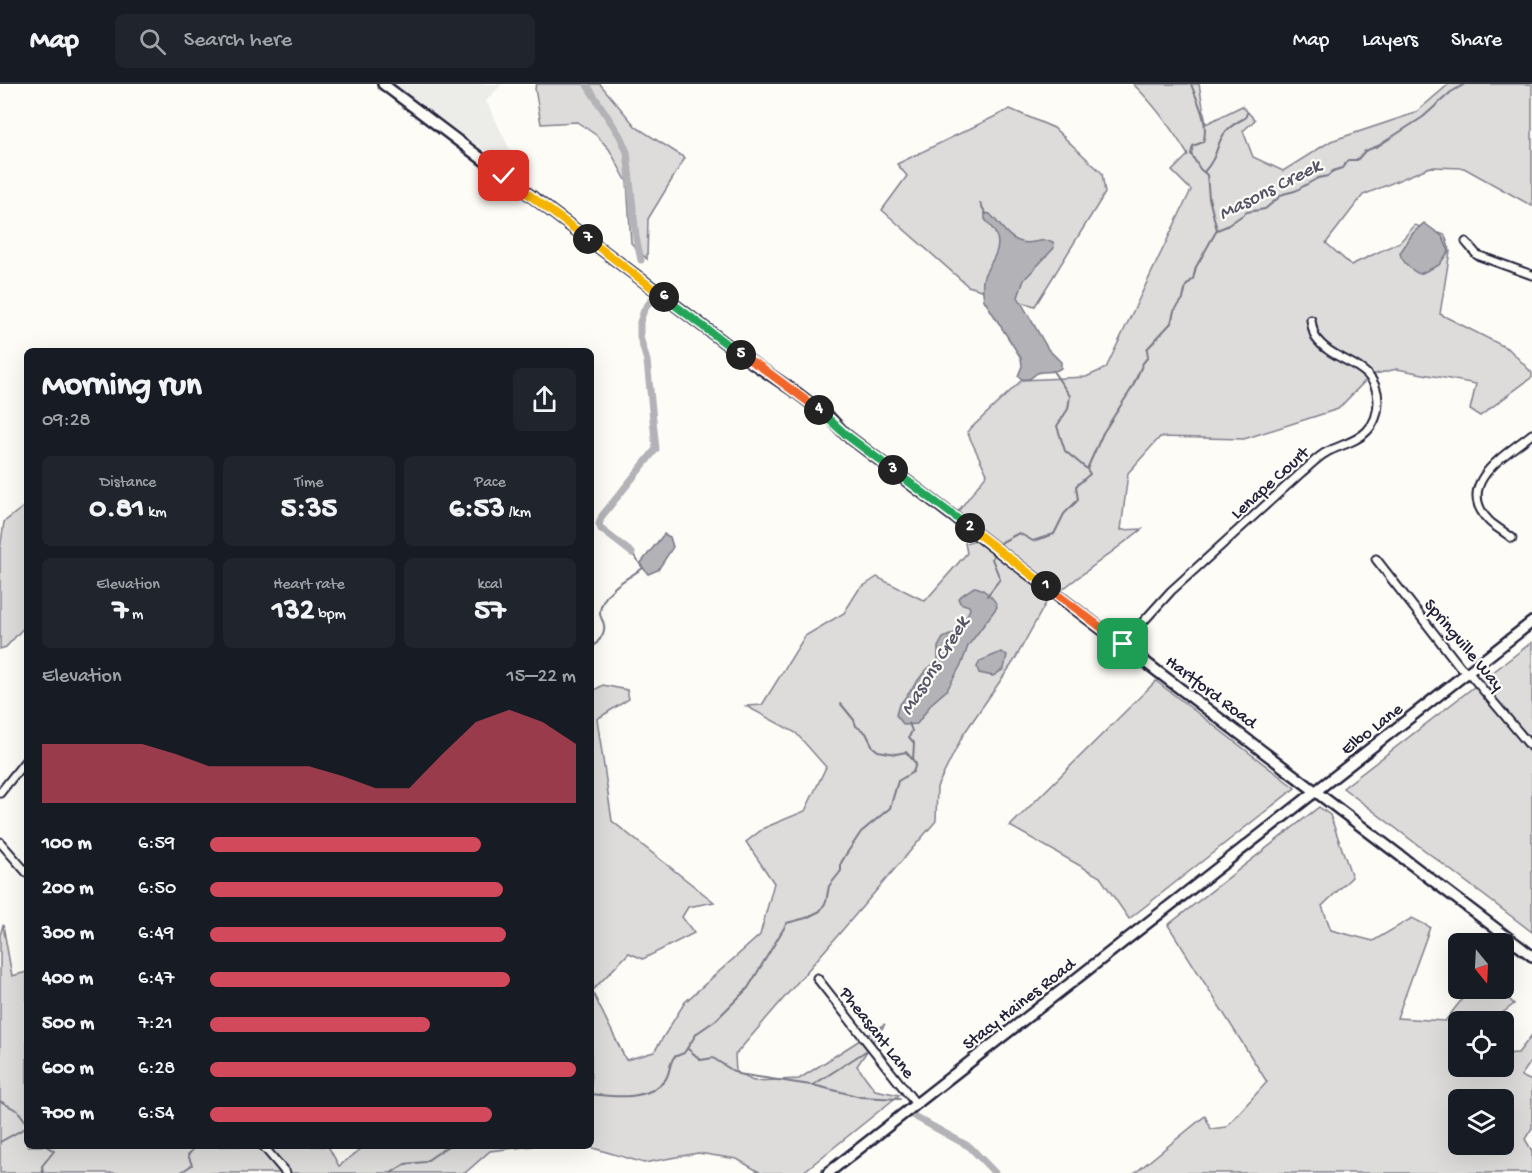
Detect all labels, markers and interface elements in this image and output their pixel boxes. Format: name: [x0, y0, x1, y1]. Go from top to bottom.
search box: [115, 14, 535, 68]
text: Map: [30, 25, 79, 58]
icon: search: [136, 25, 169, 58]
text: Search here: [184, 28, 292, 54]
text: Map: [1293, 29, 1329, 54]
text: Layers: [1362, 29, 1418, 54]
text: Share: [1451, 29, 1502, 54]
pin: [478, 150, 529, 201]
water label: Masons Creek: [1216, 155, 1327, 227]
icon: check: [487, 159, 520, 192]
pin: 7: [573, 224, 603, 254]
text: 7: [584, 229, 592, 248]
pin: 6: [649, 282, 679, 312]
text: 6: [660, 287, 668, 306]
pin: 5: [726, 340, 756, 370]
text: 5: [737, 345, 745, 364]
text: Morning run: [42, 368, 202, 406]
button: share: [513, 368, 576, 431]
pin: 4: [804, 395, 834, 425]
text: 4: [815, 400, 823, 419]
text: 09:28: [42, 410, 90, 433]
street label: Lenape Court: [1227, 442, 1315, 524]
pin: 3: [878, 455, 908, 485]
text: 3: [889, 460, 897, 479]
text: Distance: [100, 474, 156, 493]
text: Time: [294, 474, 324, 493]
text: Pace: [474, 474, 506, 493]
text: 0.81: [89, 493, 144, 528]
text: 5:35: [281, 493, 337, 528]
text: 6:53: [449, 493, 505, 528]
text: km: [144, 504, 167, 523]
text: /km: [505, 504, 531, 523]
pin: 2: [955, 513, 985, 543]
text: 2: [966, 518, 974, 537]
pin: 1: [1031, 571, 1061, 601]
text: Elevation: [96, 576, 160, 595]
text: Heart rate: [273, 576, 345, 595]
text: kcal: [478, 576, 502, 595]
text: 1: [1043, 576, 1049, 595]
text: 7: [113, 595, 128, 630]
text: 132: [272, 595, 314, 630]
text: 57: [474, 595, 506, 630]
street label: Springville Way: [1418, 595, 1508, 696]
text: m: [128, 606, 143, 625]
text: bpm: [314, 606, 346, 625]
water label: Masons Creek: [897, 612, 976, 720]
pin: [1097, 618, 1148, 669]
icon: arrive: [1106, 627, 1139, 660]
street label: Hartford Road: [1161, 652, 1262, 735]
text: Elevation: [42, 666, 122, 689]
text: 15–22 m: [507, 666, 576, 689]
street label: Elbo Lane: [1337, 699, 1408, 761]
text: 100 m: [42, 833, 92, 856]
text: 6:59: [138, 833, 175, 856]
text: 200 m: [42, 878, 93, 901]
text: 6:50: [138, 878, 176, 901]
text: 300 m: [42, 923, 94, 946]
text: 6:49: [138, 923, 174, 946]
north arrow: [1448, 933, 1514, 999]
map controls: [1448, 933, 1514, 1155]
street label: Stacy Haines Road: [959, 954, 1081, 1055]
text: 400 m: [42, 968, 93, 991]
text: 6:47: [138, 968, 174, 991]
street label: Pheasant Lane: [833, 983, 919, 1084]
button: locate: [1448, 1011, 1514, 1077]
text: 500 m: [42, 1013, 94, 1036]
text: 7:21: [138, 1013, 173, 1036]
text: 600 m: [42, 1058, 94, 1081]
text: 6:28: [138, 1058, 175, 1081]
button: layers: [1448, 1089, 1514, 1155]
text: 700 m: [42, 1103, 94, 1126]
text: 6:54: [138, 1103, 174, 1126]

